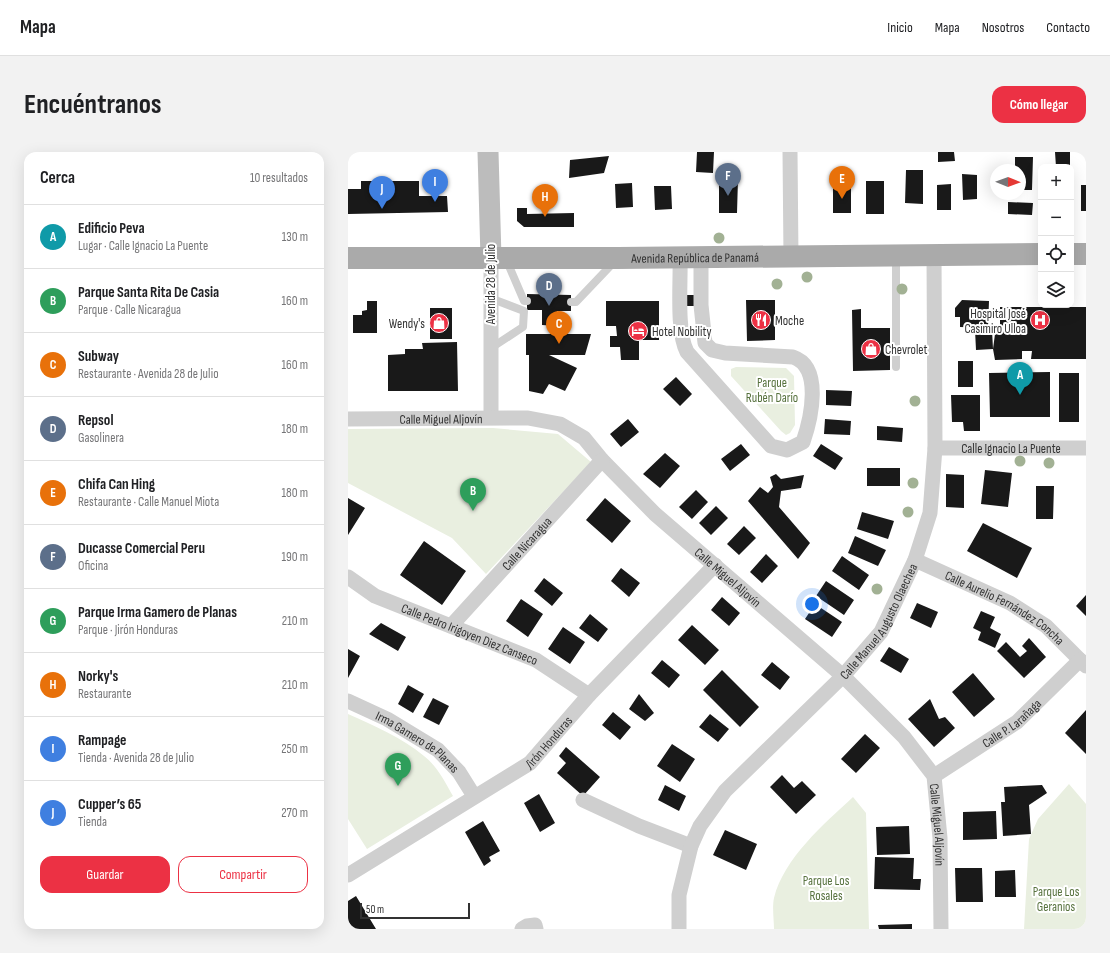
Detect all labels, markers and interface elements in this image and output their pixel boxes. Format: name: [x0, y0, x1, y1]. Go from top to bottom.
text: Mapa: [20, 16, 56, 39]
text: Inicio: [887, 19, 913, 36]
text: Mapa: [935, 19, 960, 36]
text: Nosotros: [982, 19, 1024, 36]
text: Contacto: [1046, 19, 1090, 36]
button: Cómo llegar: [992, 86, 1086, 123]
text: Encuéntranos: [24, 88, 162, 121]
pin: F: [715, 163, 741, 196]
north arrow: [990, 164, 1026, 200]
map controls: [1038, 164, 1074, 308]
button: +: [1038, 164, 1074, 200]
pin: E: [829, 166, 855, 199]
text: Cerca: [40, 168, 75, 188]
pin: I: [422, 169, 448, 202]
text: 10 resultados: [250, 170, 308, 186]
pin: J: [369, 176, 395, 209]
pin: H: [532, 184, 558, 217]
button: −: [1038, 200, 1074, 236]
text: Edificio Peva: [78, 219, 145, 238]
text: A: [50, 229, 56, 245]
text: 130 m: [282, 229, 308, 245]
button: locate: [1038, 236, 1074, 272]
text: Lugar · Calle Ignacio La Puente: [78, 238, 208, 254]
street label: Avenida 28 de Julio: [483, 244, 499, 325]
street label: Avenida República de Panamá: [630, 250, 759, 267]
button: layers: [1038, 272, 1074, 308]
pin: D: [536, 273, 562, 306]
text: Parque Santa Rita De Casia: [78, 283, 219, 302]
text: B: [50, 293, 56, 309]
text: 160 m: [282, 293, 308, 309]
text: Parque · Calle Nicaragua: [78, 302, 181, 318]
place label: Hospital José Casimiro Ulloa: [964, 306, 1026, 337]
restaurant icon: Moche: [750, 309, 772, 331]
hospital icon: Hospital José Casimiro Ulloa: [1029, 309, 1051, 331]
pin: C: [546, 311, 572, 344]
shop icon: Wendy's: [428, 312, 450, 334]
place label: Moche: [775, 313, 804, 329]
place label: Wendy's: [389, 316, 425, 332]
hotel icon: Hotel Nobility: [627, 320, 649, 342]
place label: Hotel Nobility: [652, 324, 712, 340]
shop icon: Chevrolet: [860, 338, 882, 360]
place label: Chevrolet: [885, 342, 928, 358]
text: Subway: [78, 347, 119, 366]
text: C: [50, 357, 56, 373]
text: 160 m: [282, 357, 308, 373]
pin: A: [1007, 362, 1033, 395]
text: Restaurante · Avenida 28 de Julio: [78, 366, 219, 382]
park label: Parque Rubén Darío: [746, 375, 798, 406]
text: Repsol: [78, 411, 113, 430]
street label: Calle Miguel Aljovín: [400, 411, 482, 428]
text: D: [50, 421, 56, 437]
text: 180 m: [282, 421, 308, 437]
text: Gasolinera: [78, 430, 124, 446]
street label: Calle Ignacio La Puente: [961, 441, 1061, 457]
text: Chifa Can Hing: [78, 475, 155, 494]
pin: B: [460, 478, 486, 511]
text: E: [50, 485, 56, 501]
text: 180 m: [282, 485, 308, 501]
text: Restaurante · Calle Manuel Miota: [78, 494, 219, 510]
street label: Calle Nicaragua: [499, 514, 555, 574]
text: Ducasse Comercial Peru: [78, 539, 205, 558]
street label: Calle Miguel Aljovín: [691, 545, 764, 611]
text: F: [50, 549, 56, 565]
text: 190 m: [281, 549, 308, 565]
text: Oficina: [78, 558, 108, 574]
street label: Calle Manuel Augusto Olaechea: [837, 561, 921, 683]
street label: Calle Aurelio Fernández Concha: [942, 568, 1067, 649]
your location: [802, 594, 822, 614]
street label: Calle Pedro Irigoyen Diez Canseco: [399, 600, 540, 669]
text: Parque Irma Gamero de Planas: [78, 603, 237, 622]
text: G: [50, 613, 56, 629]
text: 210 m: [282, 613, 308, 629]
text: Parque · Jirón Honduras: [78, 622, 178, 638]
text: Norky's: [78, 667, 118, 686]
text: H: [50, 677, 56, 693]
text: 210 m: [282, 677, 308, 693]
text: Restaurante: [78, 686, 131, 702]
street label: Calle P. Larañaga: [979, 696, 1045, 752]
street label: Irma Gamero de Planas: [371, 708, 461, 778]
street label: Jirón Honduras: [523, 713, 576, 773]
text: Rampage: [78, 731, 127, 750]
text: I: [52, 741, 54, 757]
text: 250 m: [281, 741, 308, 757]
text: Tienda · Avenida 28 de Julio: [78, 750, 194, 766]
pin: G: [385, 753, 411, 786]
street label: Calle Miguel Aljovín: [926, 783, 947, 866]
text: Cupper’s 65: [78, 795, 141, 814]
text: J: [52, 805, 54, 821]
text: 270 m: [281, 805, 308, 821]
text: Tienda: [78, 814, 107, 830]
button: Guardar: [40, 856, 170, 893]
button: Compartir: [178, 856, 308, 893]
park label: Parque Los Rosales: [803, 873, 850, 904]
park label: Parque Los Geranios: [1033, 884, 1080, 915]
scale bar: [360, 901, 470, 920]
text: 50 m: [366, 903, 384, 916]

